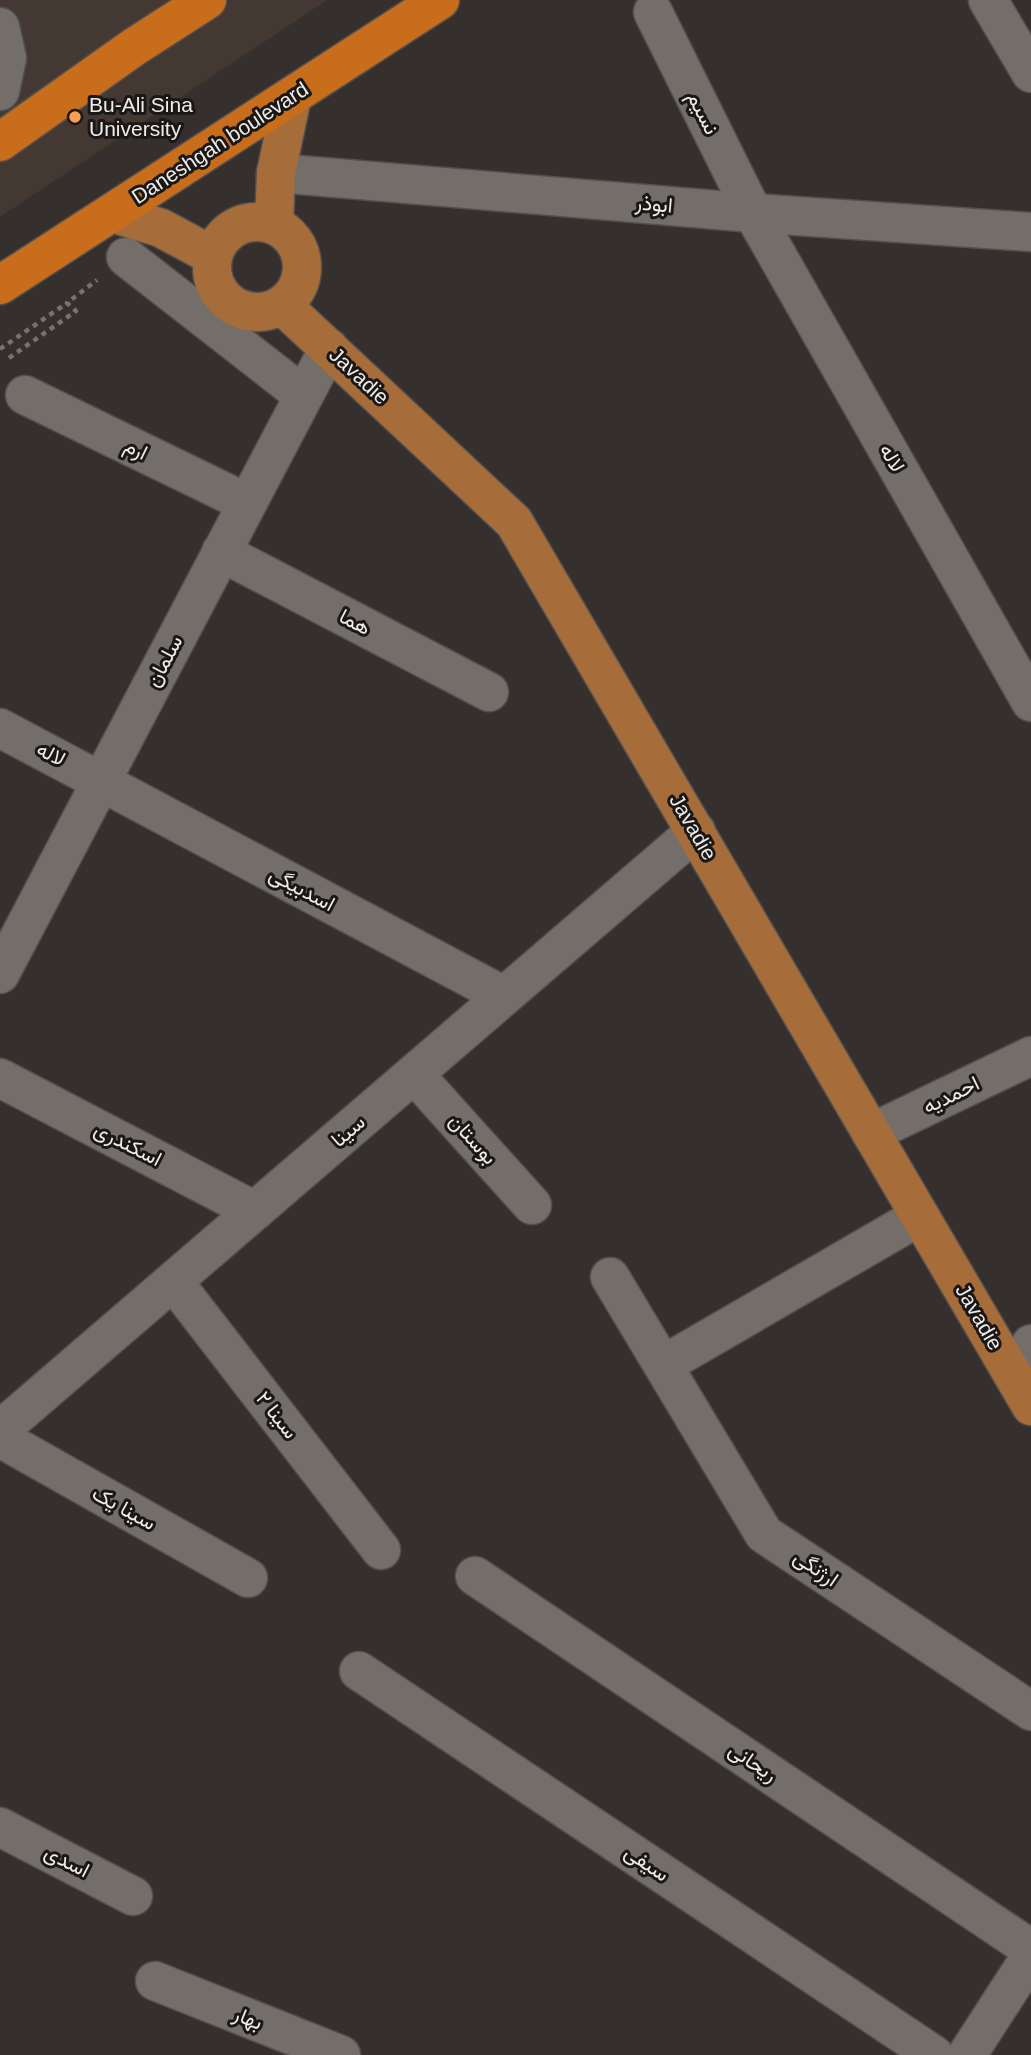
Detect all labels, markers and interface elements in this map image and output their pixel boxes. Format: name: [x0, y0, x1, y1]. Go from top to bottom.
street label: Daneshgah boulevard: [127, 77, 312, 208]
street label: نسیم: [680, 88, 724, 139]
place label: Bu-Ali Sina University: [89, 93, 193, 140]
marker: Bu-Ali Sina University: [67, 109, 83, 125]
street label: ابوذر: [633, 190, 674, 219]
street label: Javadie: [325, 343, 394, 409]
street label: ارم: [120, 433, 152, 467]
street label: لاله: [875, 439, 910, 476]
street label: هما: [336, 604, 375, 639]
street label: سلمان: [140, 631, 188, 691]
street label: لاله: [33, 737, 69, 770]
street label: Javadie: [665, 790, 721, 864]
street label: اسدبیگی: [265, 862, 339, 916]
street label: احمدیه: [919, 1071, 983, 1119]
street label: بوستان: [443, 1109, 502, 1170]
street label: سینا: [326, 1110, 370, 1152]
street label: اسکندری: [90, 1117, 166, 1172]
street label: Javadie: [951, 1280, 1007, 1354]
street label: سینا ۲: [251, 1386, 303, 1444]
street label: سینا یک: [88, 1481, 160, 1535]
street label: ارژنگی: [789, 1544, 843, 1592]
street label: ریحانی: [724, 1737, 782, 1788]
street label: اسدی: [40, 1840, 94, 1882]
street label: سیفی: [620, 1840, 674, 1886]
street label: بهار: [229, 2001, 266, 2036]

